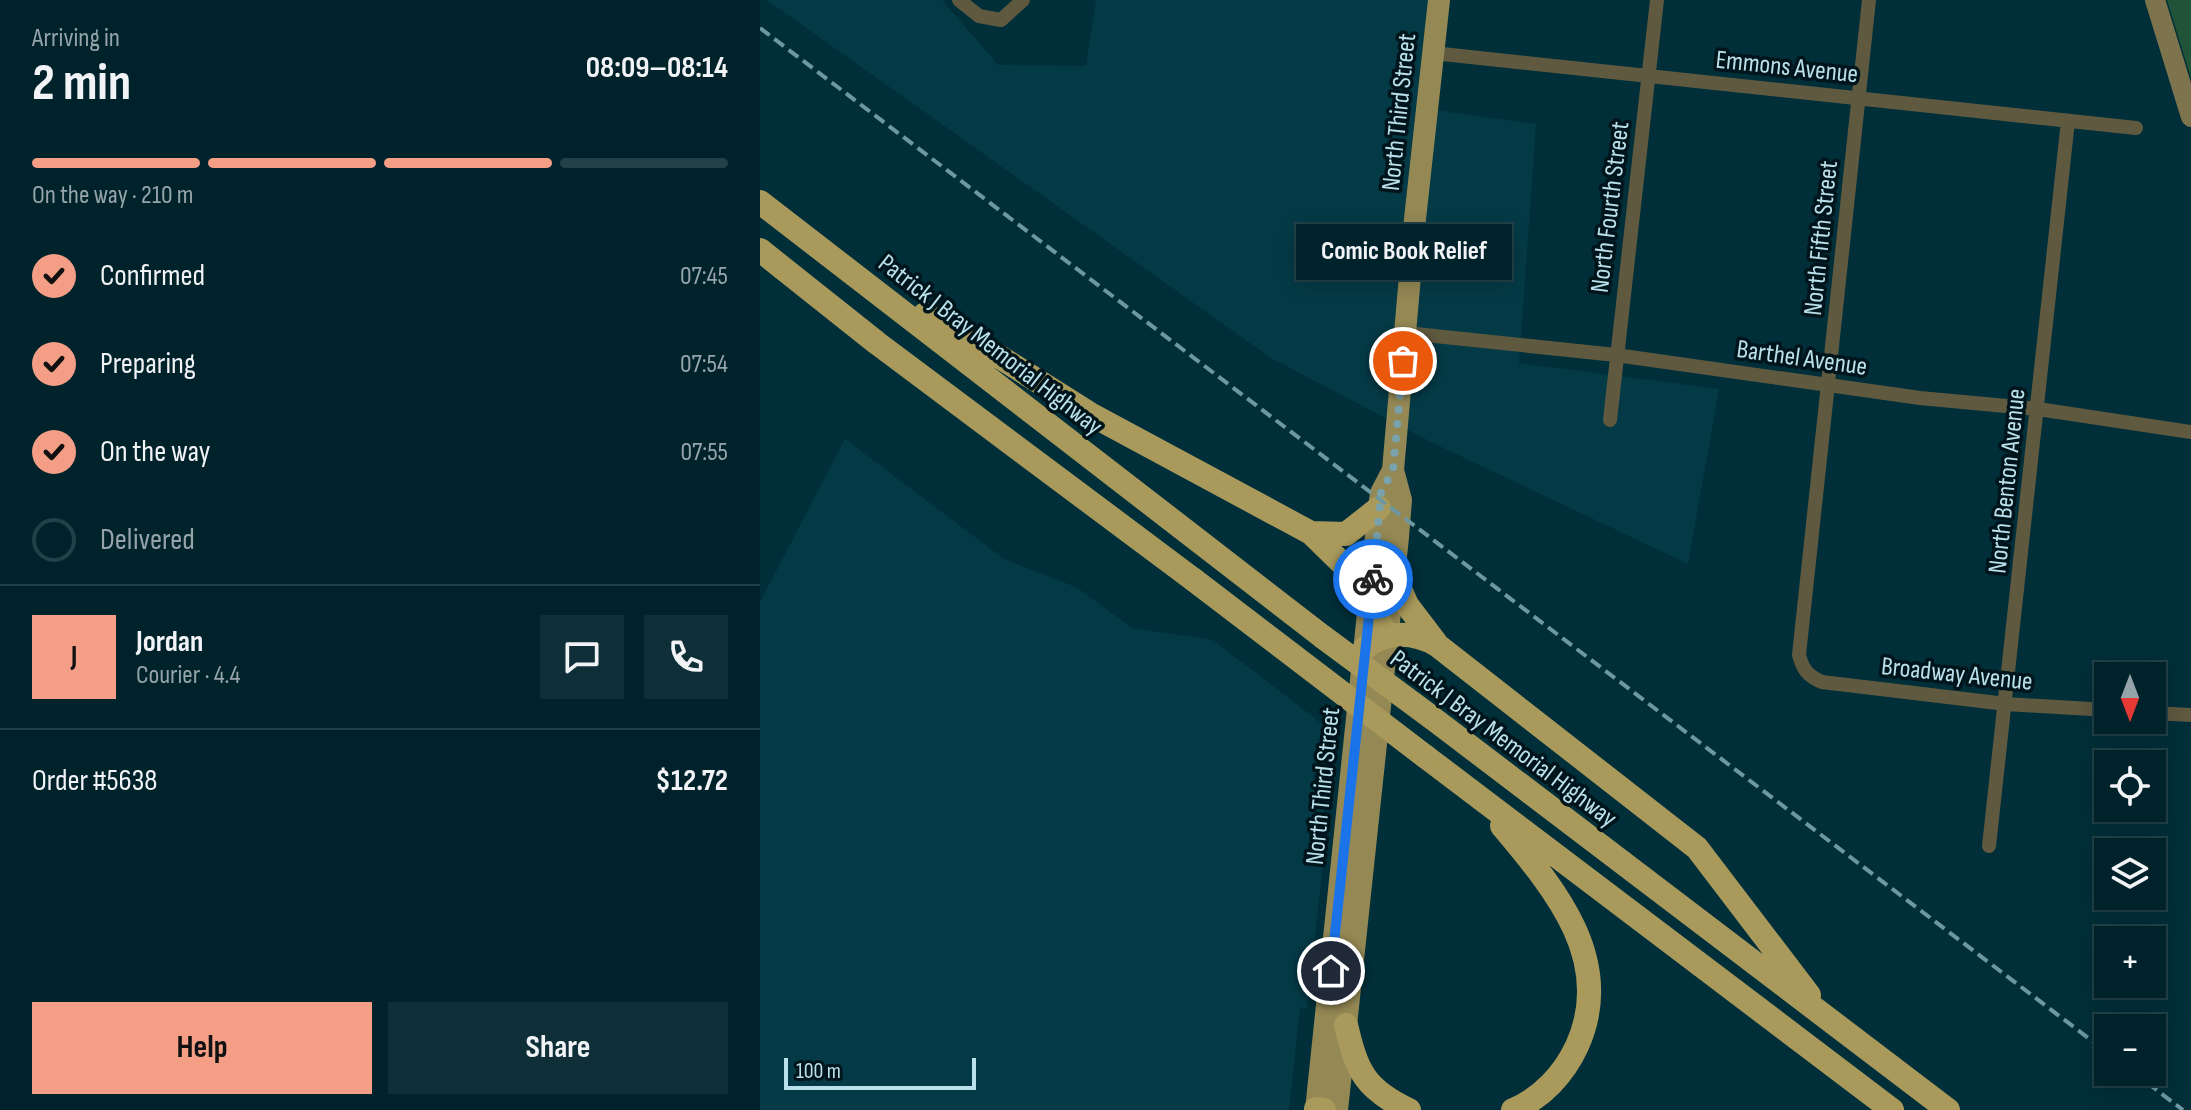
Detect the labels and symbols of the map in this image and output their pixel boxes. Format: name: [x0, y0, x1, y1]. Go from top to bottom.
street label: North Third Street: [1376, 32, 1423, 192]
street label: Emmons Avenue: [1714, 45, 1860, 90]
street label: North Fourth Street: [1585, 120, 1636, 294]
street label: North Fifth Street: [1798, 159, 1845, 317]
callout: Comic Book Relief: [1295, 225, 1511, 281]
street label: Patrick J Bray Memorial Highway: [872, 248, 1108, 442]
pin: [1369, 327, 1437, 395]
street label: Barthel Avenue: [1735, 334, 1869, 383]
street label: North Benton Avenue: [1982, 387, 2033, 575]
courier: [1333, 539, 1413, 619]
street label: Patrick J Bray Memorial Highway: [1384, 644, 1623, 835]
street label: Broadway Avenue: [1880, 651, 2034, 698]
north arrow: [2094, 662, 2166, 734]
street label: North Third Street: [1300, 706, 1347, 866]
pin: [1297, 937, 1365, 1005]
scale bar: [784, 1054, 976, 1090]

